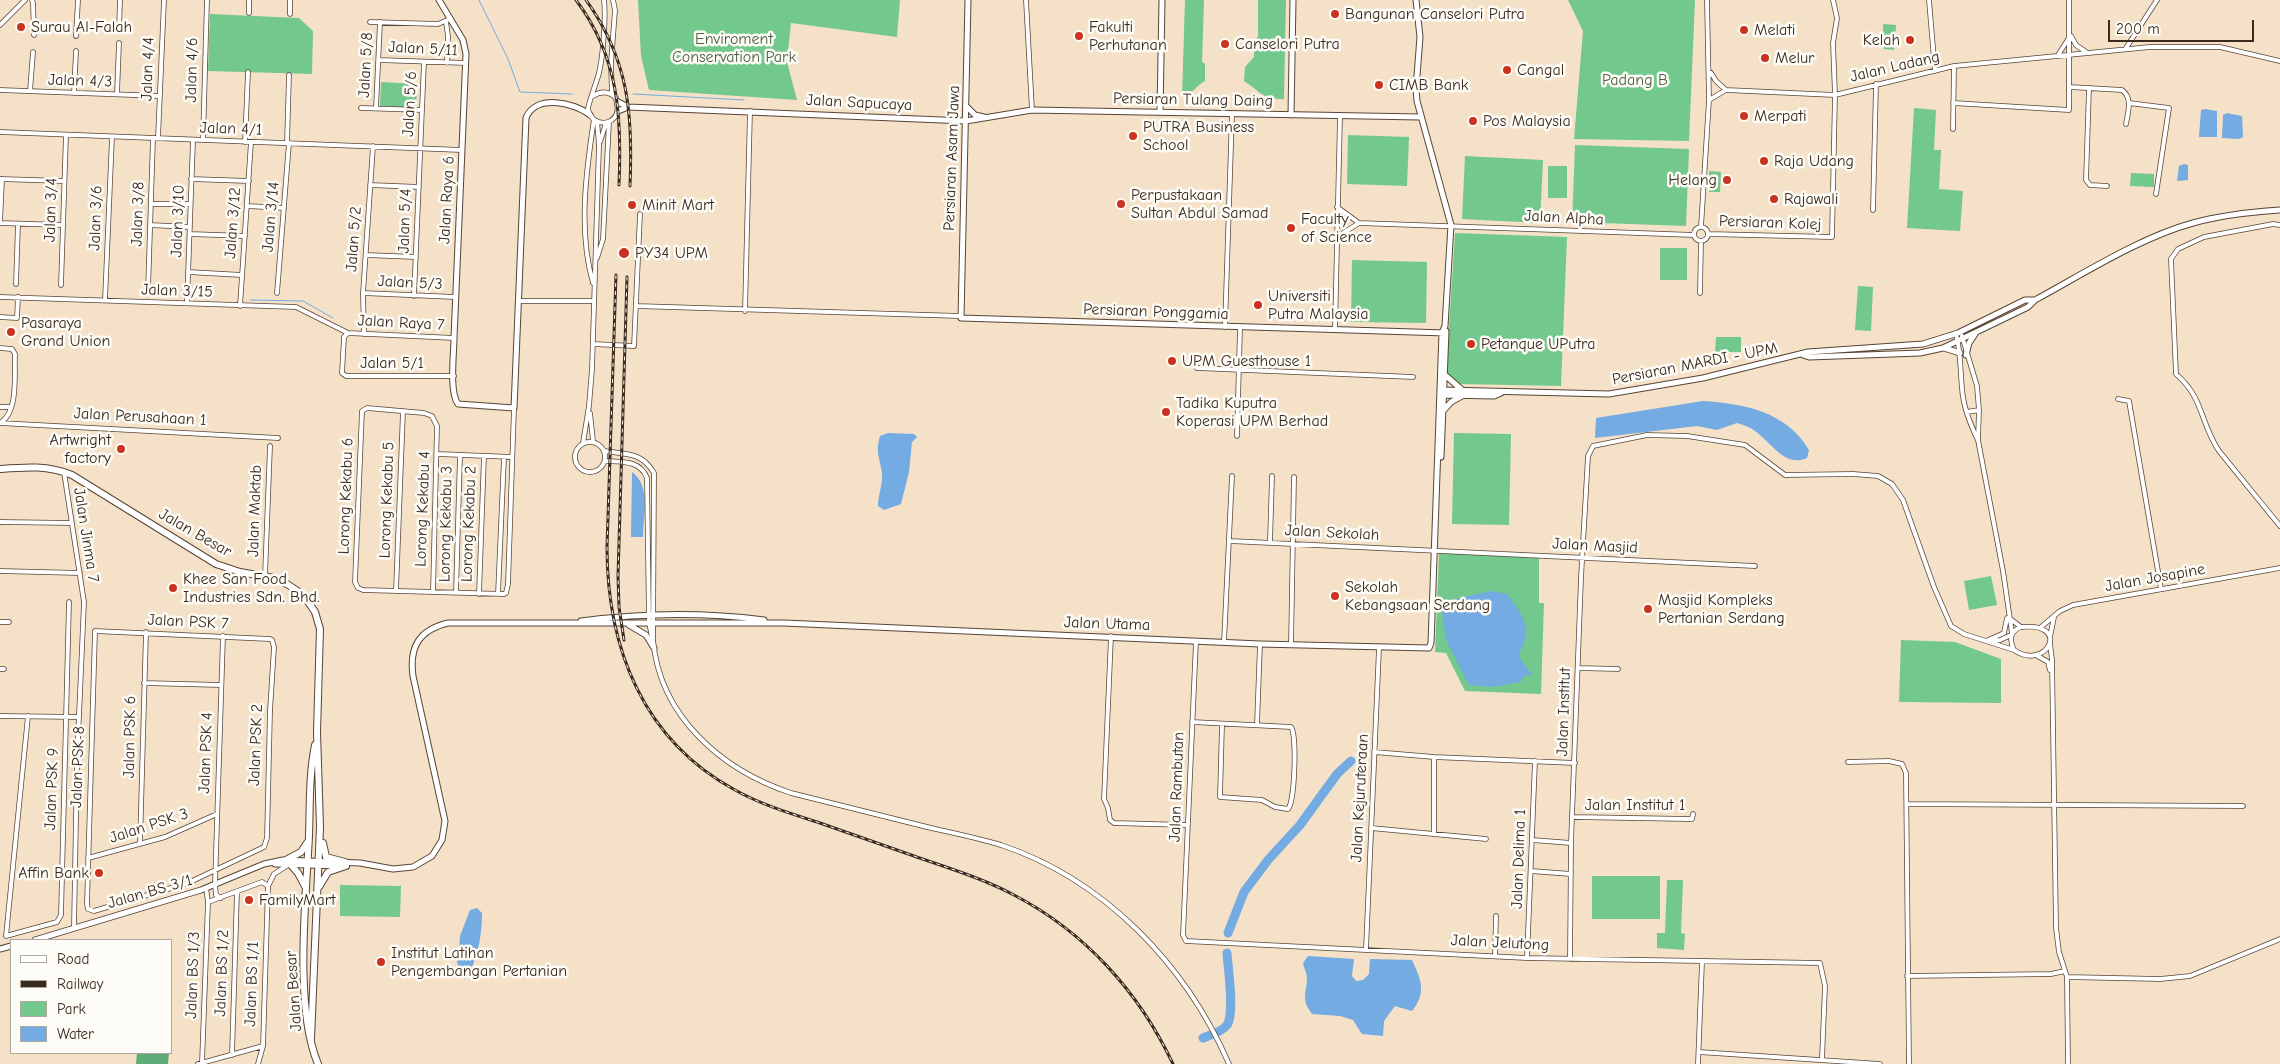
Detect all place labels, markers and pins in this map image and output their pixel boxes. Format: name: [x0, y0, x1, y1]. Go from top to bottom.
place label: Bangunan Canselori Putra: [1345, 4, 1525, 24]
marker: Bangunan Canselori Putra: [1329, 8, 1341, 20]
place label: Surau Al-Falah: [31, 17, 132, 37]
place label: Fakulti Perhutanan: [1089, 17, 1167, 55]
place label: Melati: [1754, 20, 1795, 40]
marker: Surau Al-Falah: [15, 21, 27, 33]
marker: Melati: [1738, 24, 1750, 36]
marker: Fakulti Perhutanan: [1073, 30, 1085, 42]
place label: Kelah: [1863, 30, 1900, 50]
place label: Canselori Putra: [1235, 34, 1340, 54]
marker: Kelah: [1904, 34, 1916, 46]
marker: Canselori Putra: [1219, 38, 1231, 50]
place label: Melur: [1775, 48, 1814, 68]
marker: Melur: [1759, 52, 1771, 64]
place label: Cangal: [1517, 60, 1564, 80]
marker: Cangal: [1501, 64, 1513, 76]
place label: CIMB Bank: [1389, 75, 1469, 95]
marker: CIMB Bank: [1373, 79, 1385, 91]
place label: Merpati: [1754, 106, 1807, 126]
marker: Merpati: [1738, 110, 1750, 122]
place label: Pos Malaysia: [1483, 111, 1571, 131]
marker: Pos Malaysia: [1467, 115, 1479, 127]
place label: PUTRA Business School: [1143, 117, 1254, 155]
marker: PUTRA Business School: [1127, 130, 1139, 142]
place label: Raja Udang: [1774, 151, 1854, 171]
marker: Raja Udang: [1758, 155, 1770, 167]
place label: Helang: [1668, 170, 1717, 190]
marker: Helang: [1721, 174, 1733, 186]
place label: Perpustakaan Sultan Abdul Samad: [1131, 185, 1268, 223]
place label: Rajawali: [1784, 189, 1838, 209]
marker: Rajawali: [1768, 193, 1780, 205]
place label: Minit Mart: [642, 195, 714, 215]
marker: Perpustakaan Sultan Abdul Samad: [1115, 198, 1127, 210]
marker: Minit Mart: [626, 199, 638, 211]
place label: Faculty of Science: [1301, 209, 1372, 247]
marker: Faculty of Science: [1285, 222, 1297, 234]
place label: PY34 UPM: [635, 243, 708, 263]
marker: PY34 UPM: [617, 246, 631, 260]
place label: Universiti Putra Malaysia: [1268, 286, 1368, 324]
marker: Universiti Putra Malaysia: [1252, 299, 1264, 311]
place label: Pasaraya Grand Union: [21, 313, 110, 351]
marker: Pasaraya Grand Union: [5, 326, 17, 338]
place label: Petanque UPutra: [1481, 334, 1595, 354]
marker: Petanque UPutra: [1465, 338, 1477, 350]
place label: UPM Guesthouse 1: [1182, 351, 1311, 371]
marker: UPM Guesthouse 1: [1166, 355, 1178, 367]
place label: Tadika Kuputra Koperasi UPM Berhad: [1176, 393, 1328, 431]
marker: Tadika Kuputra Koperasi UPM Berhad: [1160, 406, 1172, 418]
place label: Artwright factory: [50, 430, 111, 468]
marker: Artwright factory: [115, 443, 127, 455]
place label: Khee San Food Industries Sdn. Bhd.: [183, 569, 319, 607]
place label: Sekolah Kebangsaan Serdang: [1345, 577, 1490, 615]
marker: Khee San Food Industries Sdn. Bhd.: [167, 582, 179, 594]
marker: Sekolah Kebangsaan Serdang: [1329, 590, 1341, 602]
place label: Masjid Kompleks Pertanian Serdang: [1658, 590, 1785, 628]
marker: Masjid Kompleks Pertanian Serdang: [1642, 603, 1654, 615]
place label: Affin Bank: [18, 863, 89, 883]
marker: Affin Bank: [93, 867, 105, 879]
place label: FamilyMart: [259, 890, 336, 910]
marker: FamilyMart: [243, 894, 255, 906]
place label: Institut Latihan Pengembangan Pertanian: [391, 943, 567, 981]
marker: Institut Latihan Pengembangan Pertanian: [375, 956, 387, 968]

